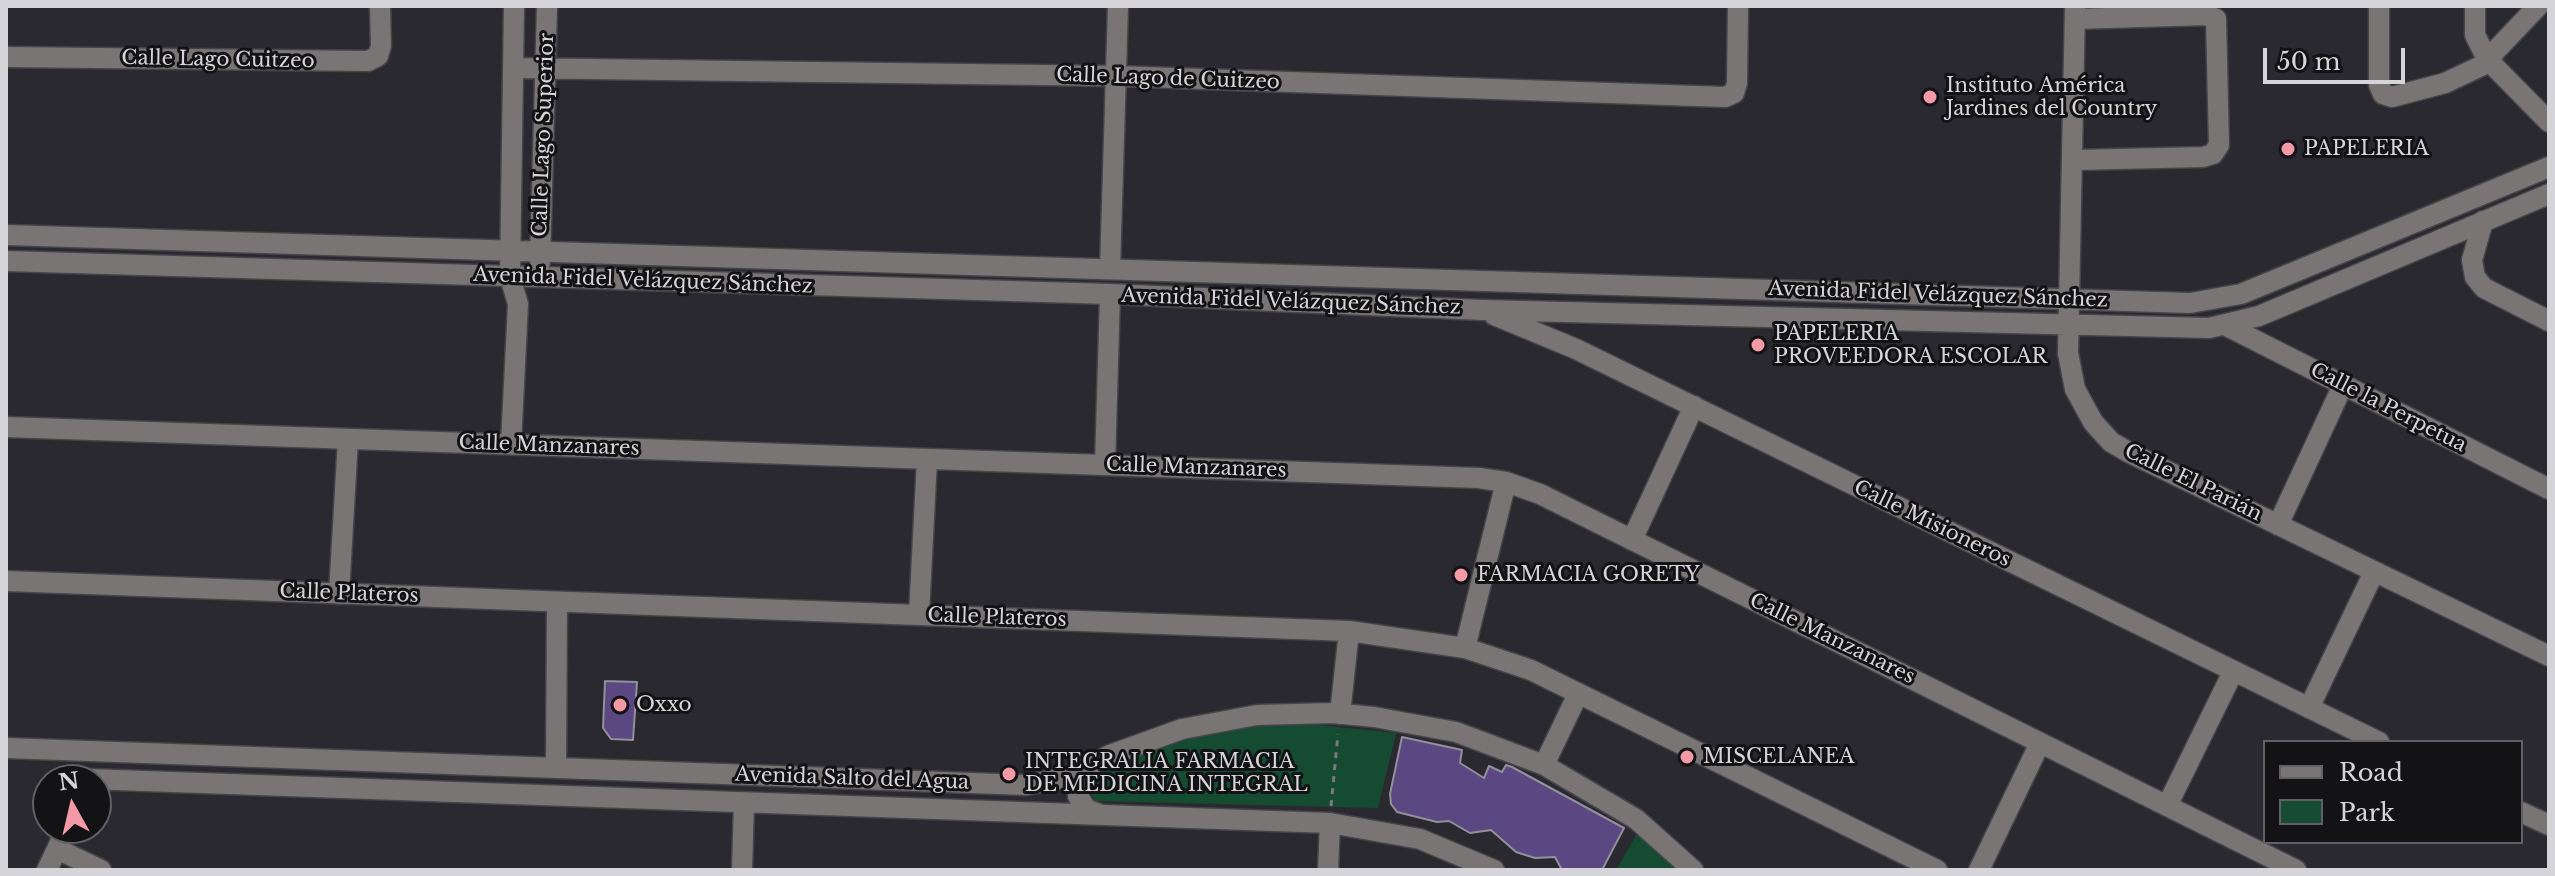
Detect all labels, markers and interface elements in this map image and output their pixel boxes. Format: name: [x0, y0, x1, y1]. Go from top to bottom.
scale bar: [2267, 32, 2409, 82]
street label: Calle Lago Superior: [528, 33, 560, 237]
street label: Calle Lago Cuitzeo: [121, 46, 315, 74]
text: 50 m: [2277, 47, 2340, 76]
street label: Calle Lago de Cuitzeo: [1056, 63, 1280, 95]
place label: Instituto América Jardines del Country: [1946, 74, 2157, 121]
marker: Instituto América Jardines del Country: [1921, 88, 1939, 106]
place label: PAPELERIA: [2304, 137, 2429, 161]
marker: PAPELERIA: [2279, 140, 2297, 158]
street label: Avenida Fidel Velázquez Sánchez: [473, 263, 813, 299]
street label: Avenida Fidel Velázquez Sánchez: [1768, 277, 2108, 313]
street label: Avenida Fidel Velázquez Sánchez: [1121, 284, 1461, 320]
place label: PAPELERIA PROVEEDORA ESCOLAR: [1774, 322, 2047, 369]
marker: PAPELERIA PROVEEDORA ESCOLAR: [1749, 336, 1767, 354]
street label: Calle la Perpetua: [2306, 358, 2470, 458]
street label: Calle Manzanares: [458, 431, 640, 461]
street label: Calle El Parián: [2120, 439, 2266, 527]
street label: Calle Manzanares: [1105, 453, 1287, 483]
street label: Calle Misioneros: [1850, 476, 2014, 572]
place label: FARMACIA GORETY: [1477, 563, 1700, 587]
marker: FARMACIA GORETY: [1452, 566, 1470, 584]
street label: Calle Plateros: [279, 580, 419, 608]
street label: Calle Manzanares: [1745, 589, 1919, 689]
street label: Calle Plateros: [927, 604, 1067, 632]
place label: Oxxo: [636, 693, 691, 717]
marker: Oxxo: [611, 696, 629, 714]
legend: [2263, 740, 2523, 844]
place label: MISCELANEA: [1703, 745, 1855, 769]
marker: MISCELANEA: [1678, 748, 1696, 766]
place label: INTEGRALIA FARMACIA DE MEDICINA INTEGRAL: [1025, 750, 1308, 797]
text: Road: [2339, 758, 2403, 787]
street label: Avenida Salto del Agua: [734, 763, 970, 795]
north arrow: [32, 764, 112, 844]
marker: INTEGRALIA FARMACIA DE MEDICINA INTEGRAL: [1000, 765, 1018, 783]
text: N: [57, 767, 81, 797]
text: Park: [2339, 798, 2395, 827]

